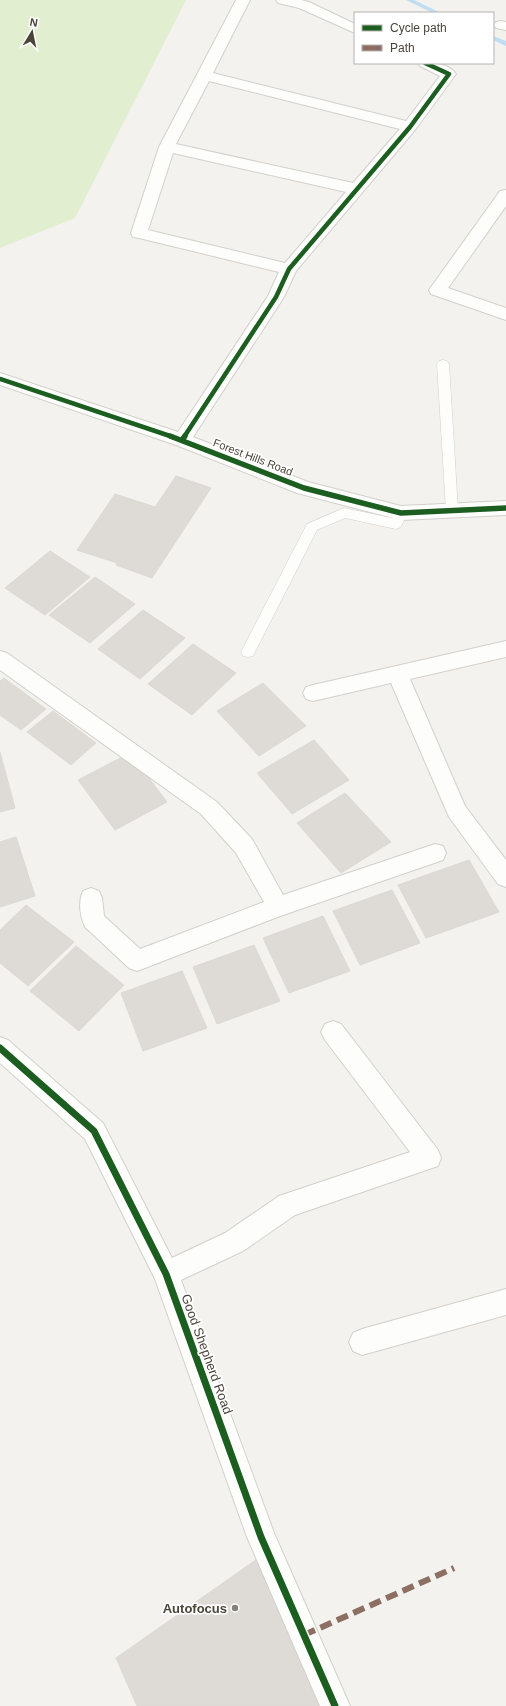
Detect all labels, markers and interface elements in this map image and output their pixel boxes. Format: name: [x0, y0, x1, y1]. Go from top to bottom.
north arrow: [12, 12, 52, 52]
legend: [354, 12, 494, 64]
text: N: [29, 16, 39, 29]
text: Cycle path: [390, 21, 447, 35]
text: Path: [390, 41, 415, 55]
street label: Forest Hills Road: [211, 436, 295, 478]
street label: Good Shepherd Road: [178, 1292, 236, 1416]
place label: Autofocus: [163, 1601, 227, 1616]
marker: Autofocus: [230, 1603, 240, 1613]

